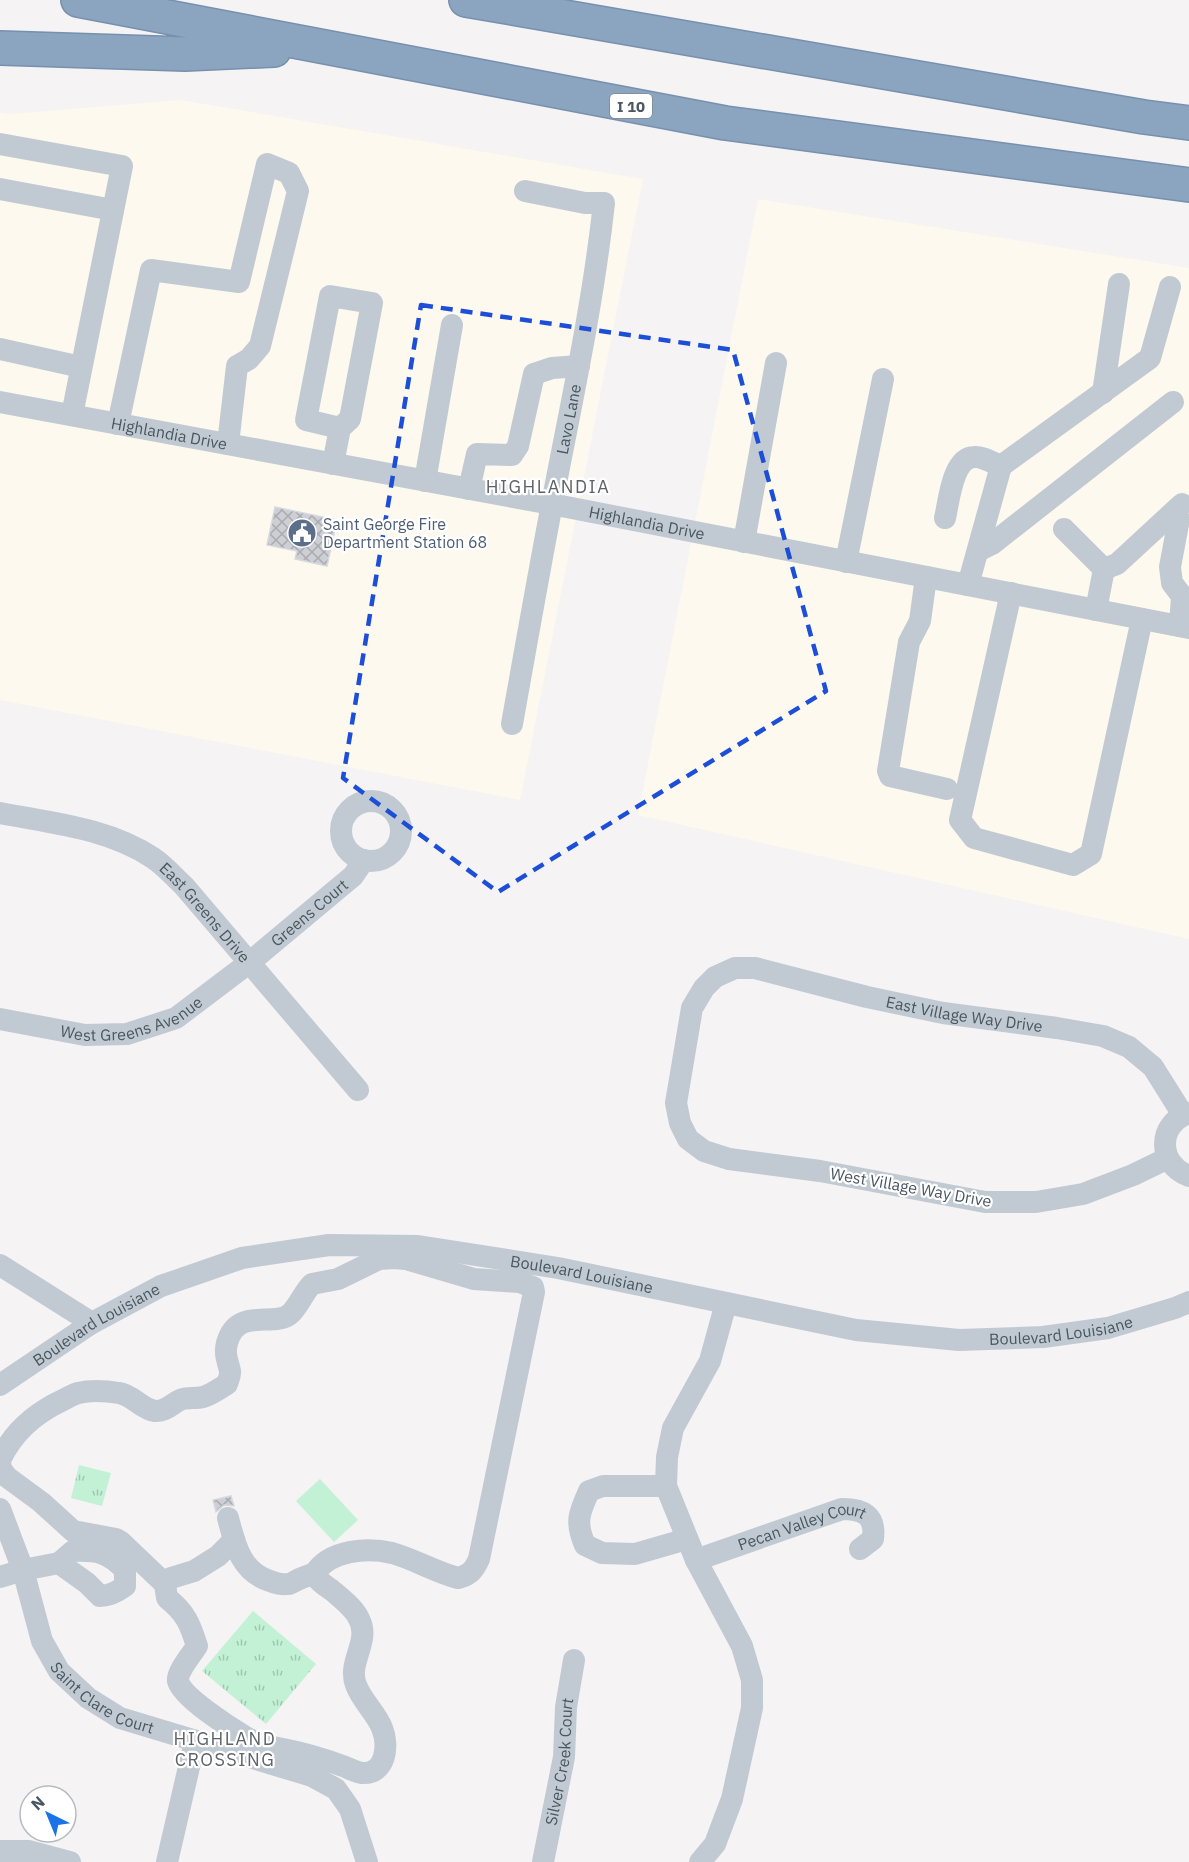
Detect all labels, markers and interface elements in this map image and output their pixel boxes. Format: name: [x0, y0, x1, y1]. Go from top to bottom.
road number: I 10: [610, 94, 652, 118]
street label: Lavo Lane: [552, 382, 585, 456]
street label: Highlandia Drive: [109, 413, 229, 454]
district label: HIGHLANDIA: [486, 475, 610, 498]
street label: Highlandia Drive: [587, 502, 707, 544]
place label: Saint George Fire Department Station 68: [323, 514, 487, 552]
public building icon: Saint George Fire Department Station 68: [286, 517, 318, 549]
street label: East Greens Drive: [155, 858, 255, 967]
street label: Greens Court: [266, 875, 352, 951]
street label: East Village Way Drive: [884, 991, 1044, 1036]
street label: West Greens Avenue: [59, 992, 206, 1045]
street label: West Village Way Drive: [829, 1163, 993, 1211]
street label: Boulevard Louisiane: [509, 1251, 655, 1298]
street label: Boulevard Louisiane: [29, 1278, 163, 1370]
street label: Boulevard Louisiane: [989, 1311, 1135, 1349]
street label: Pecan Valley Court: [735, 1498, 870, 1555]
street label: Saint Clare Court: [46, 1658, 156, 1738]
street label: Silver Creek Court: [541, 1696, 577, 1827]
district label: HIGHLAND CROSSING: [174, 1727, 276, 1771]
north arrow: [18, 1784, 78, 1844]
text: N: [27, 1792, 49, 1814]

